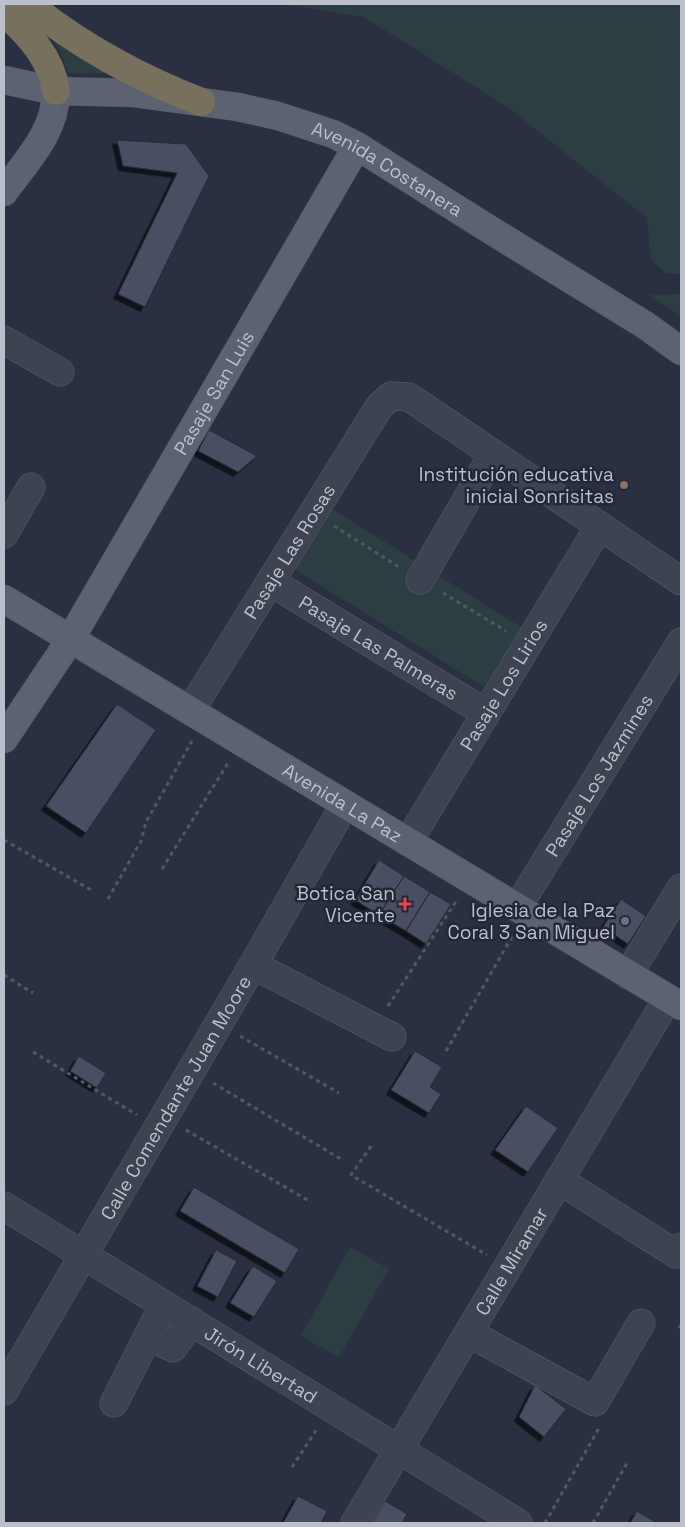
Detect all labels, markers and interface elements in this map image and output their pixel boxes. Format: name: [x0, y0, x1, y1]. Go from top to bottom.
street label: Avenida Costanera: [308, 116, 467, 222]
street label: Pasaje San Luis: [168, 326, 260, 460]
place label: Institución educativa inicial Sonrisitas: [419, 462, 614, 509]
street label: Pasaje Las Rosas: [238, 479, 341, 624]
marker: Institución educativa inicial Sonrisitas: [618, 479, 630, 491]
street label: Pasaje Las Palmeras: [294, 590, 463, 706]
street label: Pasaje Los Lirios: [454, 615, 553, 755]
street label: Pasaje Los Jazmines: [540, 690, 659, 861]
street label: Avenida La Paz: [278, 757, 407, 849]
place label: Botica San Vicente: [296, 881, 395, 928]
marker: Botica San Vicente: [399, 898, 411, 910]
place label: Iglesia de la Paz Coral 3 San Miguel: [447, 898, 615, 945]
marker: Iglesia de la Paz Coral 3 San Miguel: [619, 915, 631, 927]
street label: Calle Comendante Juan Moore: [95, 971, 257, 1224]
street label: Calle Miramar: [470, 1203, 554, 1320]
street label: Jirón Libertad: [200, 1321, 322, 1409]

